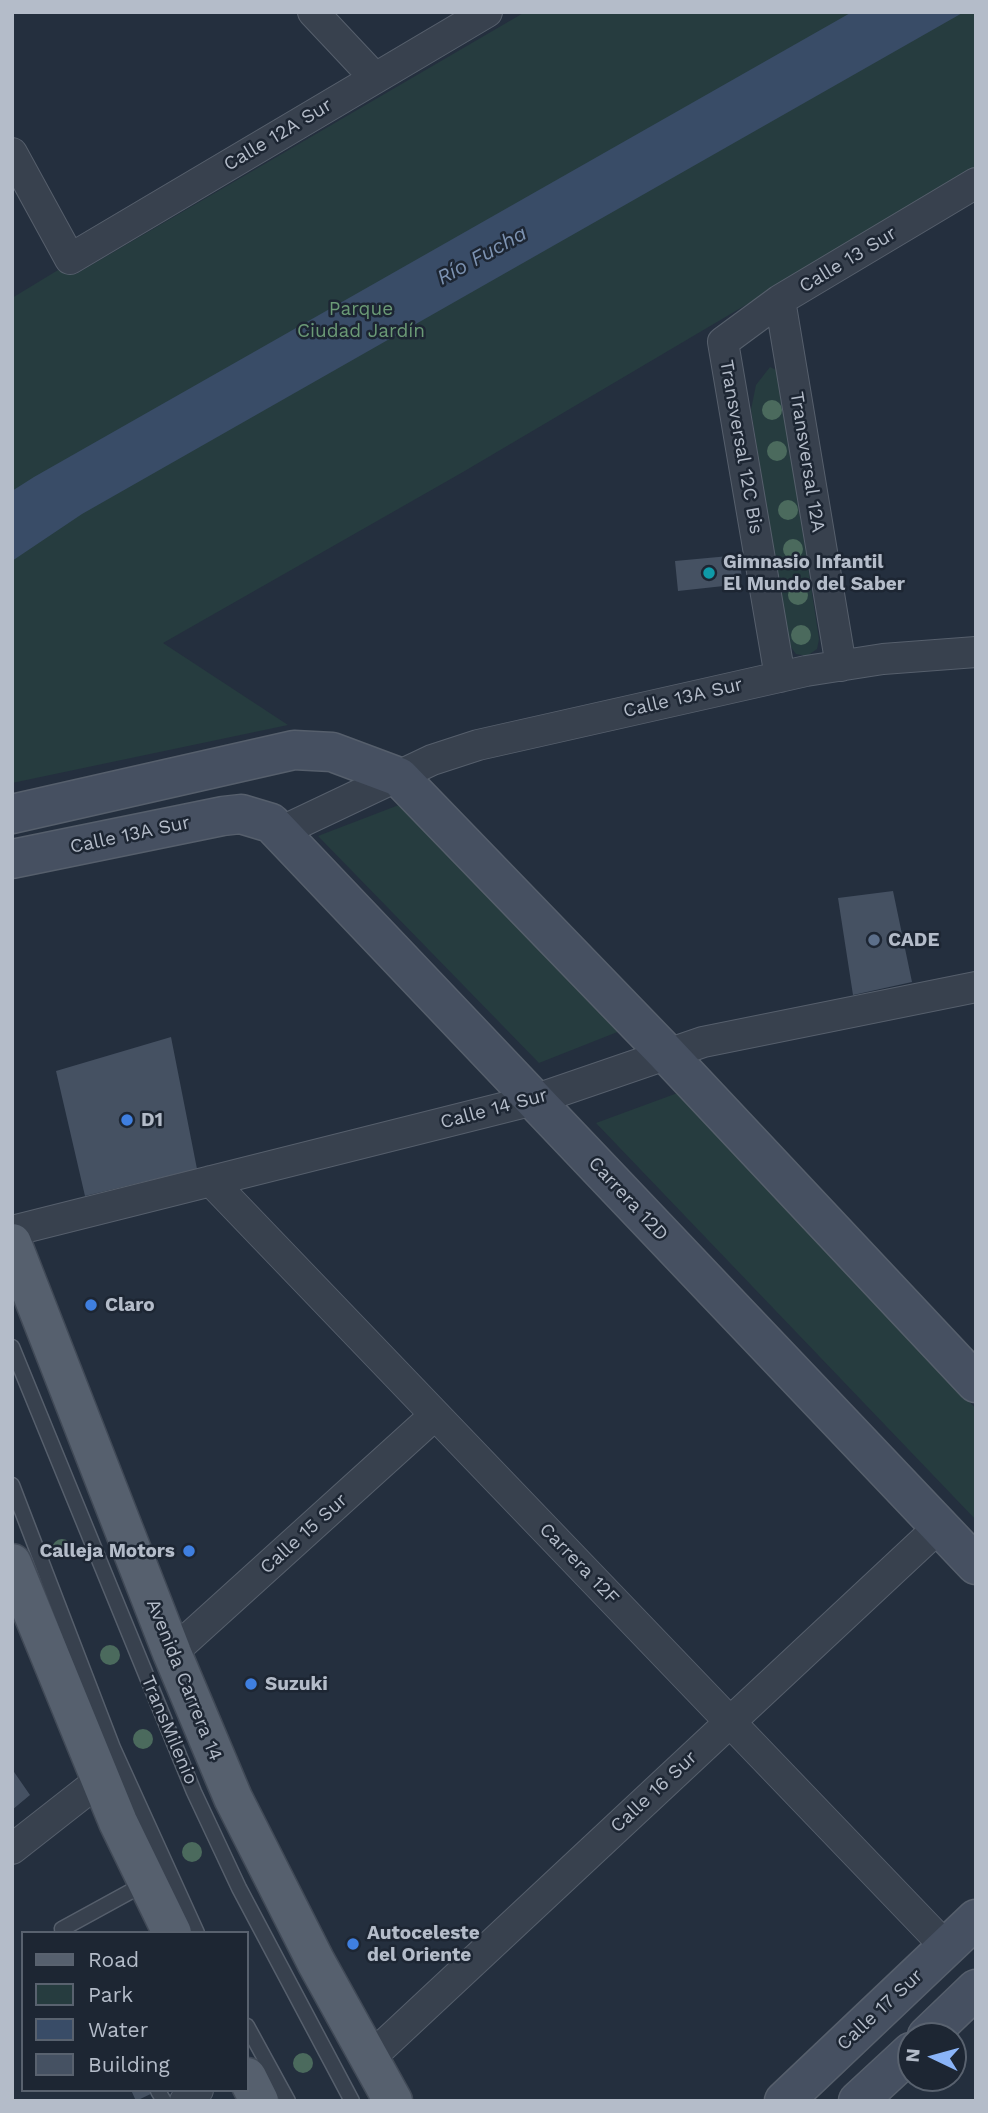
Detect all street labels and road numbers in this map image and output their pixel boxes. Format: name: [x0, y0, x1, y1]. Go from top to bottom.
street label: Calle 12A Sur: [220, 94, 336, 176]
street label: Calle 13 Sur: [795, 222, 901, 298]
street label: Transversal 12C Bis: [714, 358, 768, 536]
street label: Transversal 12A: [785, 390, 829, 534]
street label: Calle 13A Sur: [621, 673, 745, 723]
street label: Calle 13A Sur: [68, 811, 192, 859]
street label: Calle 14 Sur: [438, 1084, 550, 1134]
street label: Carrera 12D: [583, 1152, 673, 1246]
street label: Calle 15 Sur: [256, 1489, 352, 1579]
street label: Carrera 12F: [534, 1518, 624, 1610]
street label: Avenida Carrera 14: [141, 1596, 227, 1764]
street label: TransMilenio: [136, 1672, 202, 1788]
street label: Calle 16 Sur: [606, 1746, 702, 1838]
street label: Calle 17 Sur: [832, 1965, 928, 2055]

